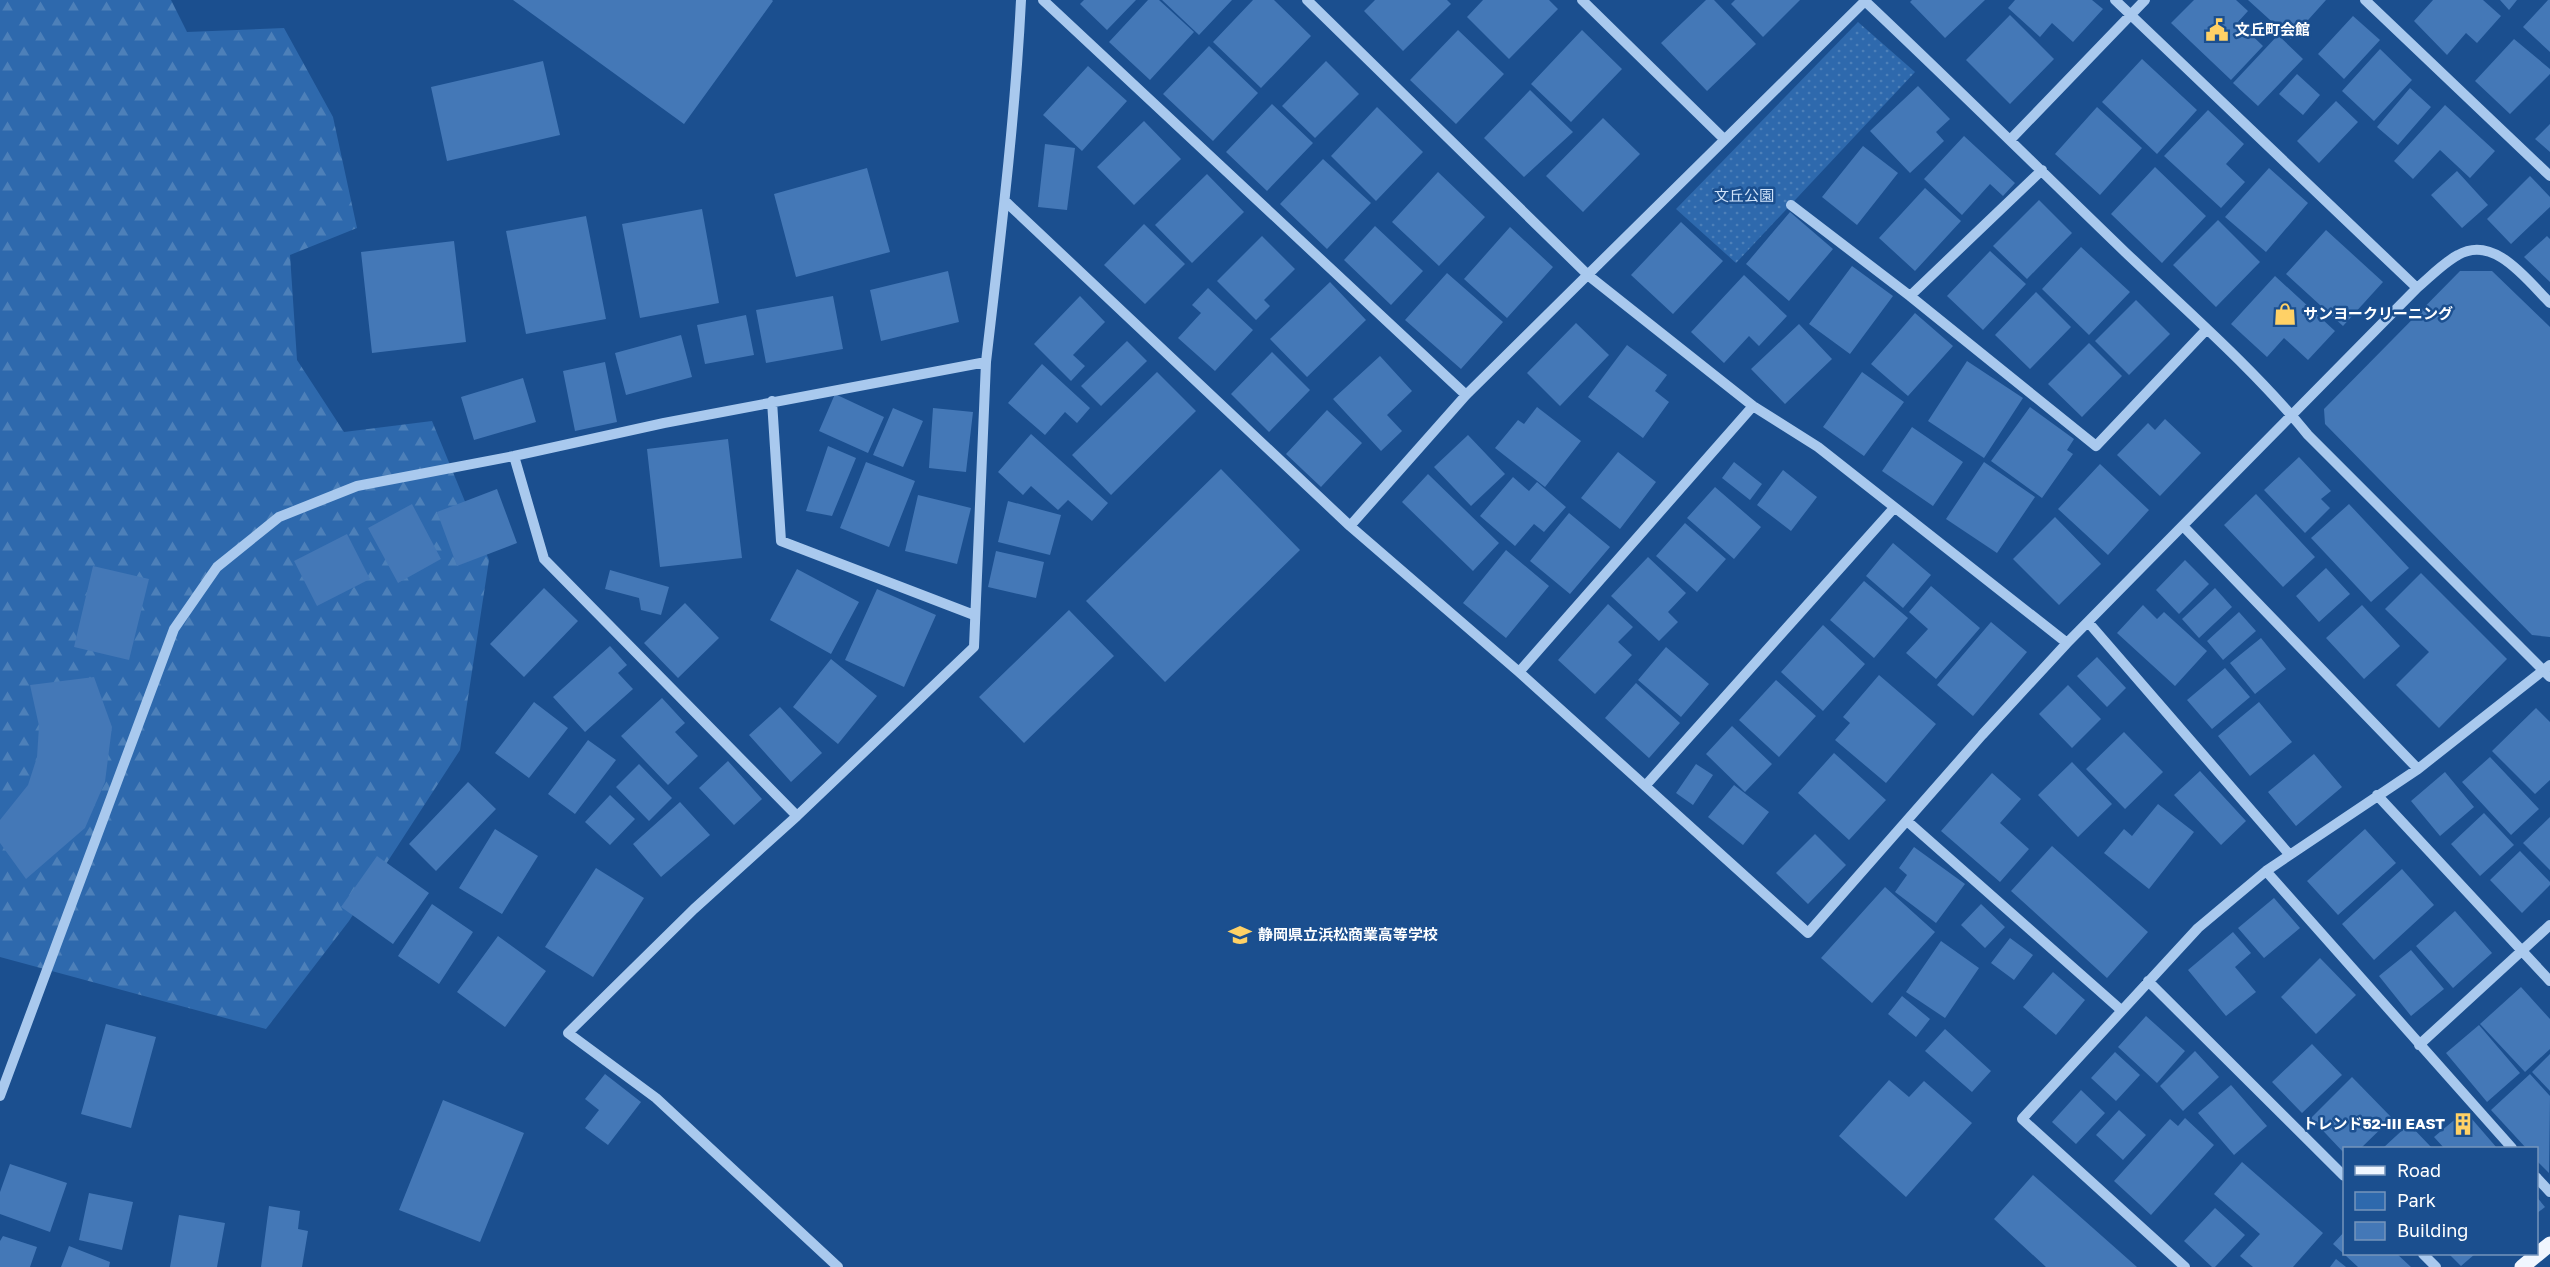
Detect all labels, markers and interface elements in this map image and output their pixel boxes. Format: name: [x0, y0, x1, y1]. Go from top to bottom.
public building icon: 文丘町会館: [2204, 17, 2230, 43]
place label: 文丘町会館: [2235, 20, 2310, 38]
park label: 文丘公園: [1714, 186, 1774, 204]
shop icon: サンヨークリーニング: [2272, 301, 2298, 327]
place label: サンヨークリーニング: [2303, 304, 2453, 322]
school or university icon: 静岡県立浜松商業高等学校: [1227, 922, 1253, 948]
place label: 静岡県立浜松商業高等学校: [1258, 925, 1438, 943]
building icon: トレンド52-III EAST: [2450, 1111, 2476, 1137]
place label: トレンド52-III EAST: [2302, 1114, 2445, 1132]
legend: [2343, 1147, 2538, 1255]
text: Road: [2397, 1159, 2441, 1181]
text: Park: [2397, 1189, 2436, 1211]
text: Building: [2397, 1219, 2468, 1241]

